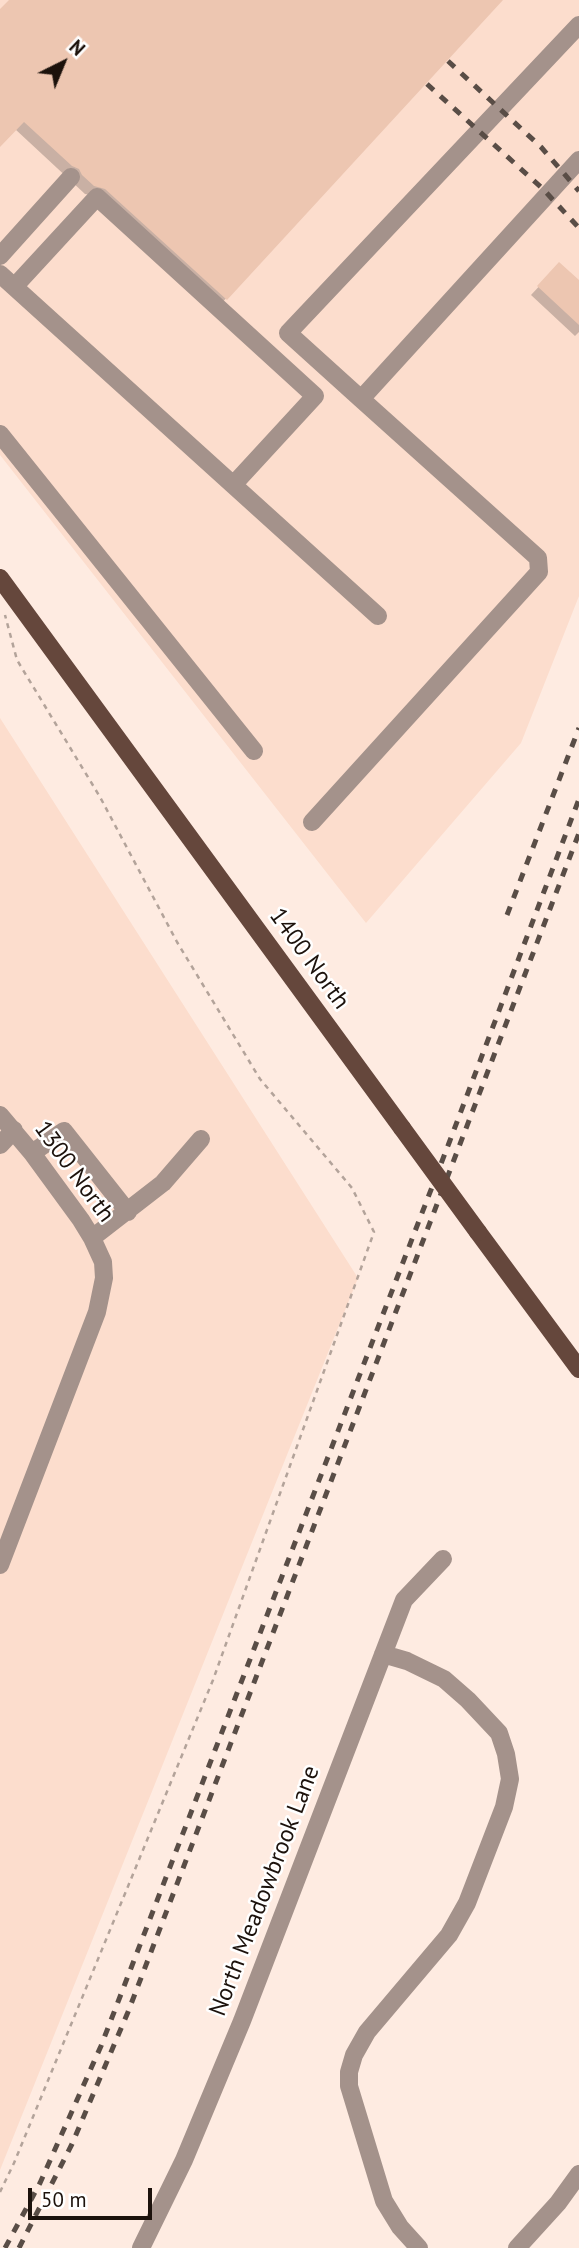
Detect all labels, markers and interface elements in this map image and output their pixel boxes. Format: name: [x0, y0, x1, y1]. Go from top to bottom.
north arrow: [28, 28, 98, 98]
text: N: [65, 35, 90, 61]
street label: 1400 North: [263, 903, 355, 1015]
street label: 1300 North: [28, 1116, 120, 1228]
street label: North Meadowbrook Lane: [204, 1762, 326, 2020]
scale bar: [32, 2174, 156, 2218]
text: 50 m: [41, 2186, 87, 2213]

